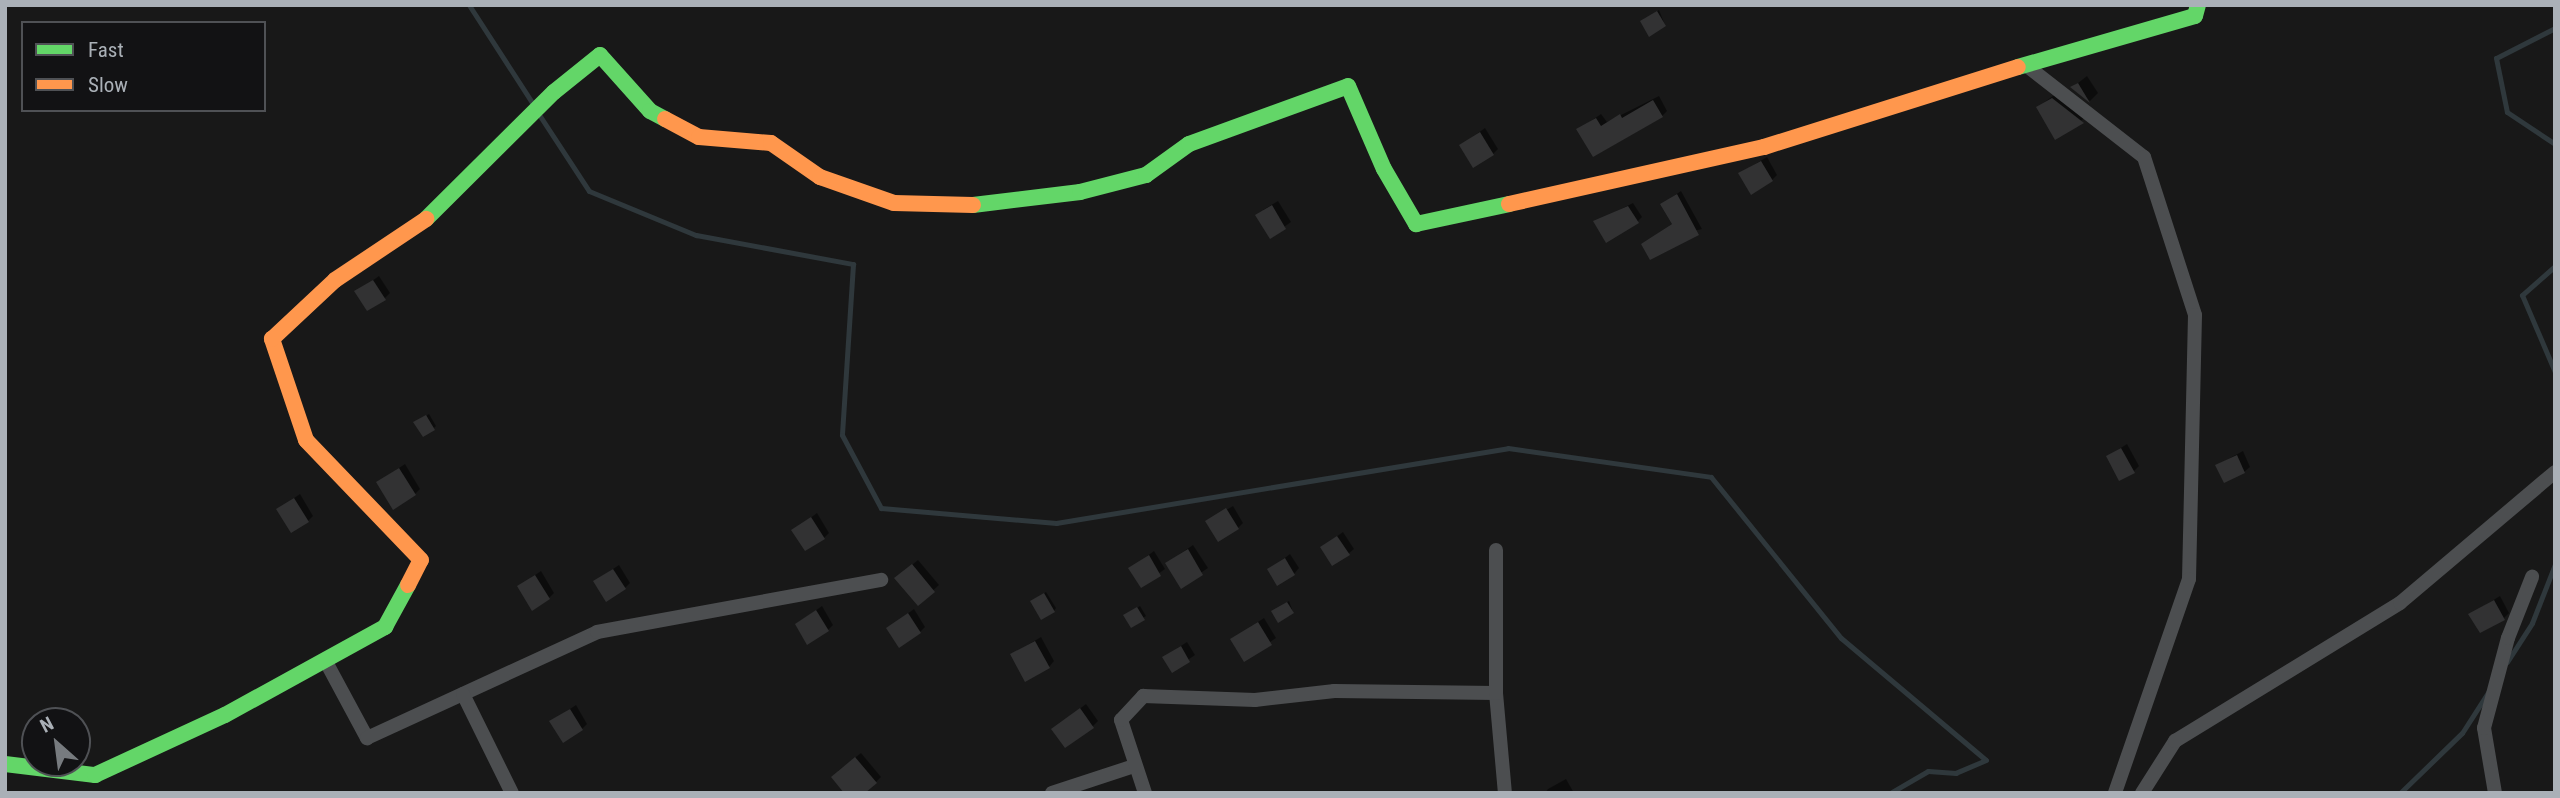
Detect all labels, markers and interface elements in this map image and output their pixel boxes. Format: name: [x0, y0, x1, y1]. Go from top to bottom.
legend: [21, 21, 266, 112]
text: Fast: [88, 38, 124, 62]
text: Slow: [88, 73, 128, 97]
north arrow: [21, 707, 91, 777]
text: N: [36, 712, 57, 738]

